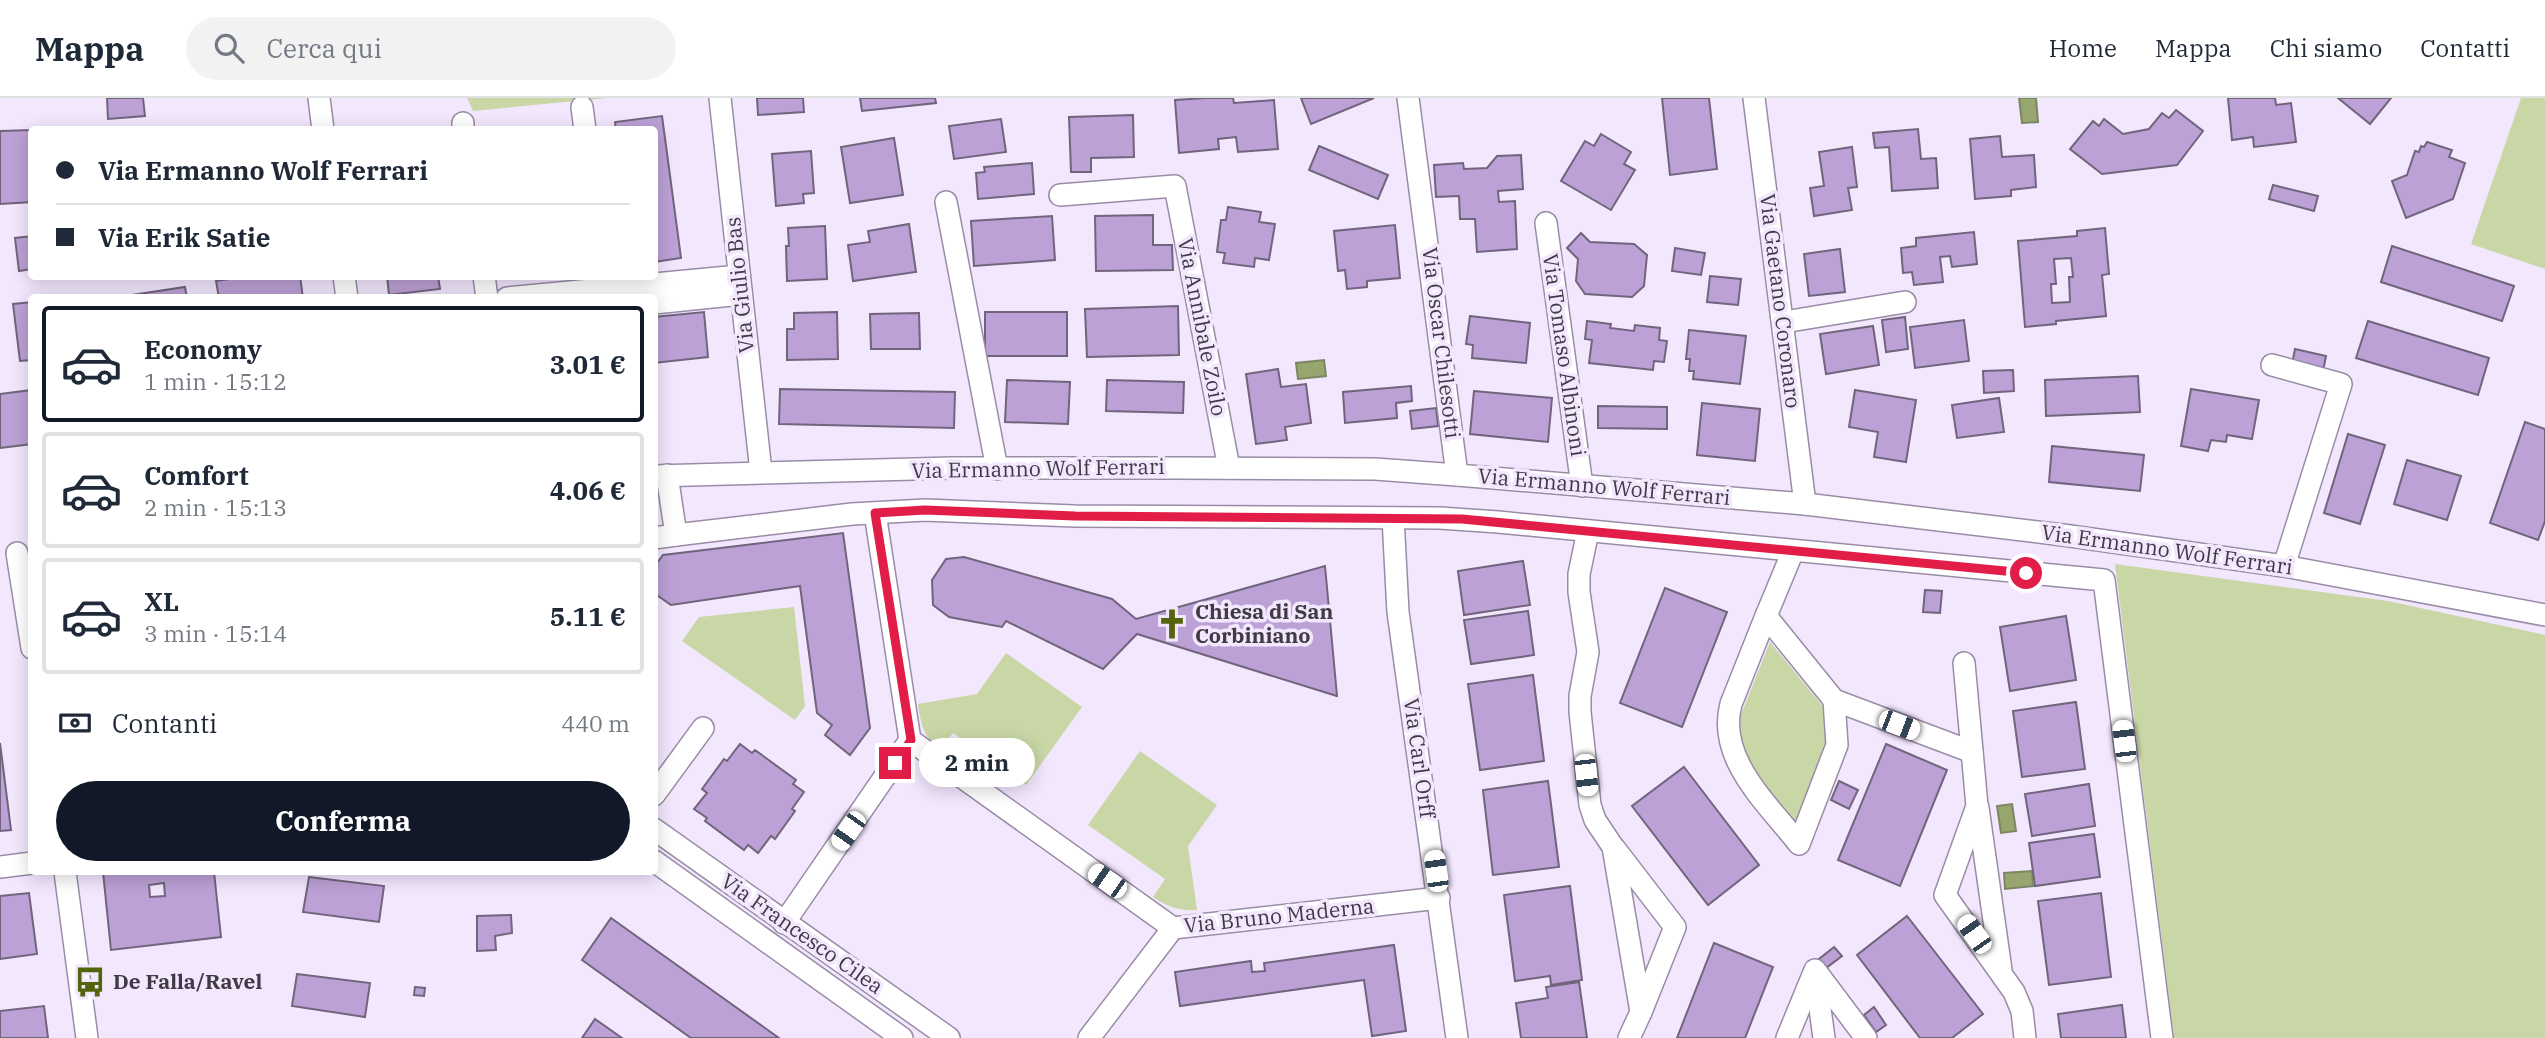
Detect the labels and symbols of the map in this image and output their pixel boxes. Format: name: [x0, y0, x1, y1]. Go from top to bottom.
street label: Via Gaetano Coronaro: [1754, 192, 1808, 410]
street label: Via Giulio Bas: [718, 216, 760, 355]
street label: Via Annibale Zoilo: [1172, 235, 1234, 418]
street label: Via Oscar Chilesotti: [1416, 246, 1468, 440]
street label: Via Tomaso Albinoni: [1537, 252, 1593, 458]
street label: Via Ermanno Wolf Ferrari: [911, 452, 1165, 484]
street label: Via Ermanno Wolf Ferrari: [1477, 461, 1732, 511]
street label: Via Ermanno Wolf Ferrari: [2040, 518, 2295, 581]
route start: [2010, 557, 2042, 589]
place label: Chiesa di San Corbiniano: [1195, 597, 1333, 649]
church icon: Chiesa di San Corbiniano: [1155, 607, 1189, 641]
street label: Via Carl Orff: [1398, 696, 1443, 821]
car: [1876, 708, 1923, 742]
car: [2112, 719, 2137, 763]
callout: 2 min: [920, 738, 1035, 788]
route end: [879, 747, 911, 779]
car: [1574, 753, 1599, 797]
car: [828, 808, 869, 854]
car: [1423, 849, 1450, 893]
car: [1084, 860, 1131, 902]
street label: Via Francesco Cilea: [716, 867, 889, 1000]
street label: Via Bruno Maderna: [1182, 891, 1376, 939]
car: [1954, 911, 1995, 957]
bus stop icon: De Falla/Ravel: [73, 965, 107, 999]
place label: De Falla/Ravel: [113, 967, 262, 995]

